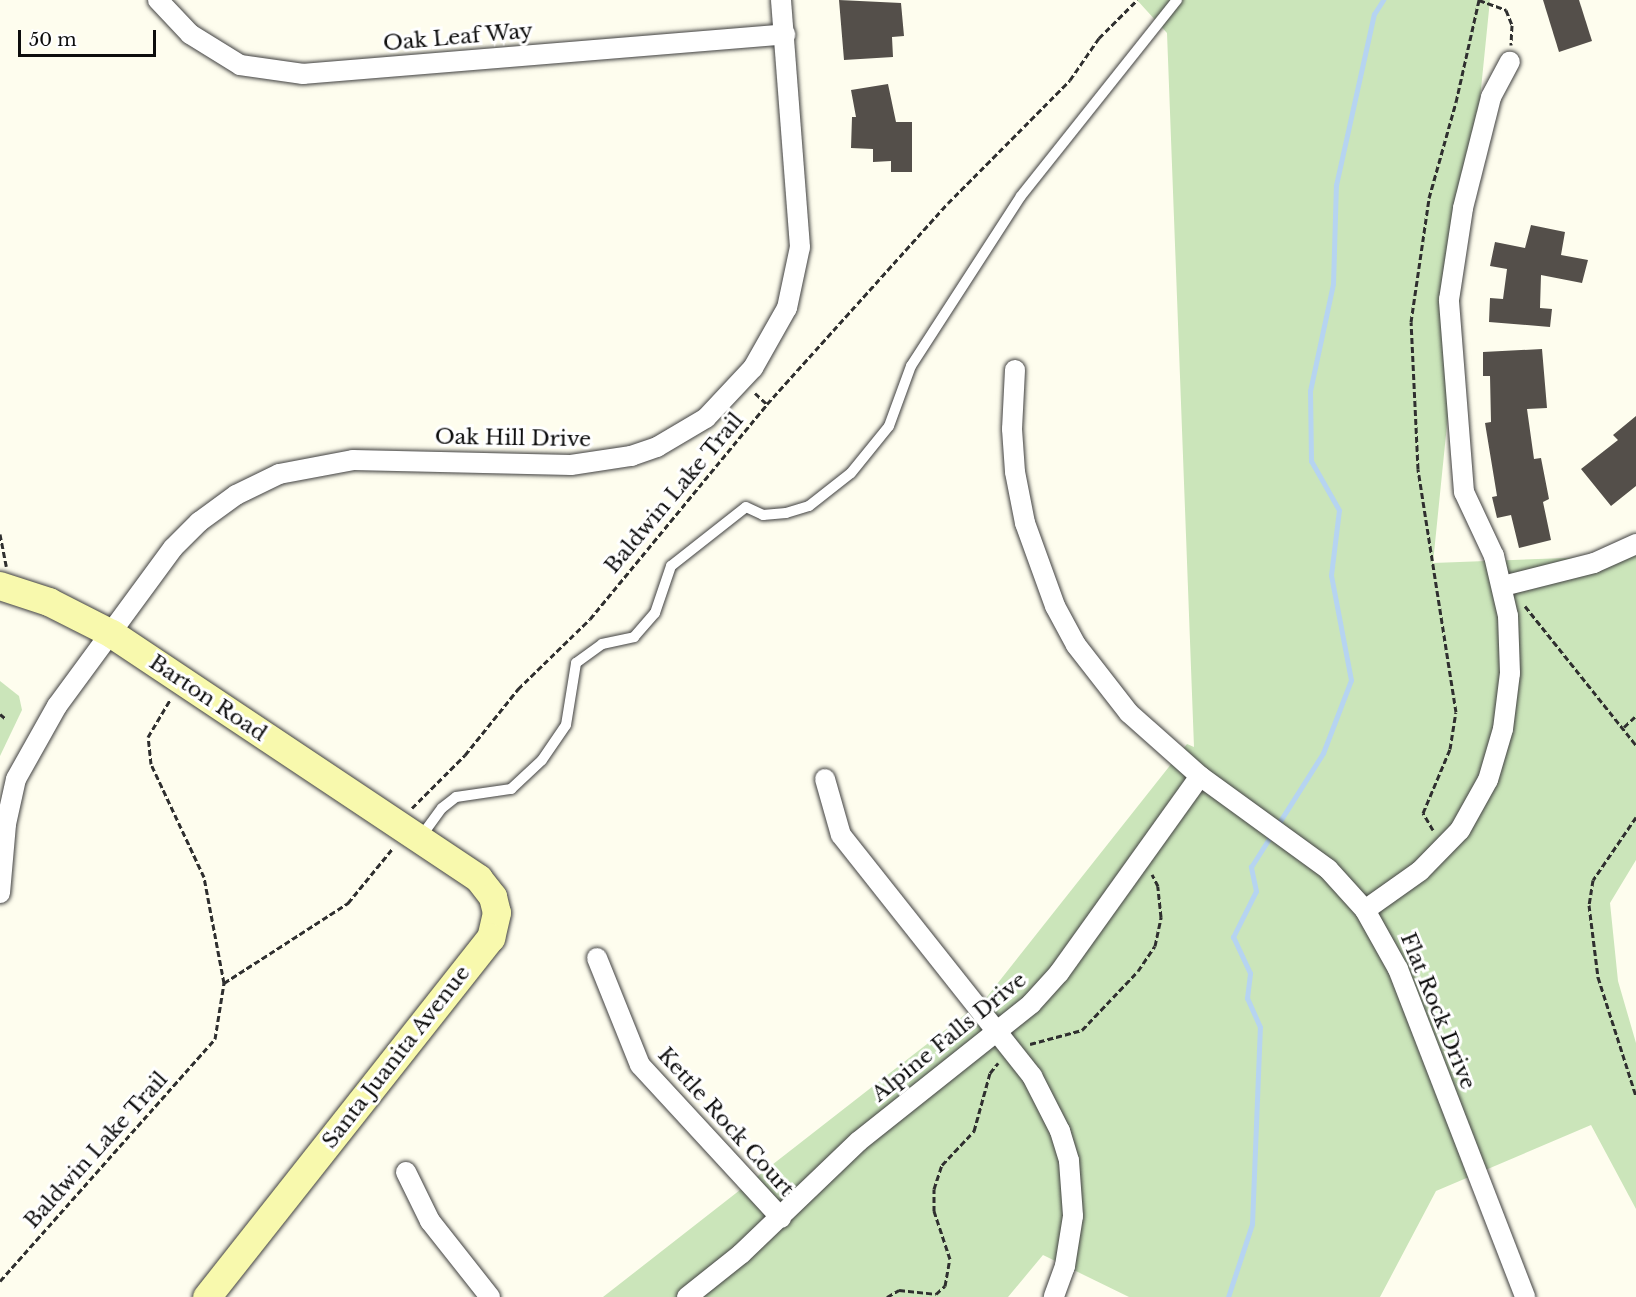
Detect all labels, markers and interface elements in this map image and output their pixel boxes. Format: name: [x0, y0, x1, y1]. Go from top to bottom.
scale bar: [21, 18, 159, 56]
street label: Oak Leaf Way: [381, 18, 535, 56]
text: 50 m: [29, 29, 77, 51]
street label: Baldwin Lake Trail: [599, 407, 749, 579]
street label: Oak Hill Drive: [434, 424, 592, 452]
street label: Barton Road: [145, 650, 271, 746]
street label: Flat Rock Drive: [1395, 929, 1481, 1093]
street label: Santa Juanita Avenue: [317, 960, 475, 1154]
street label: Alpine Falls Drive: [867, 967, 1031, 1107]
street label: Kettle Rock Court: [653, 1042, 799, 1202]
street label: Baldwin Lake Trail: [19, 1066, 173, 1234]

